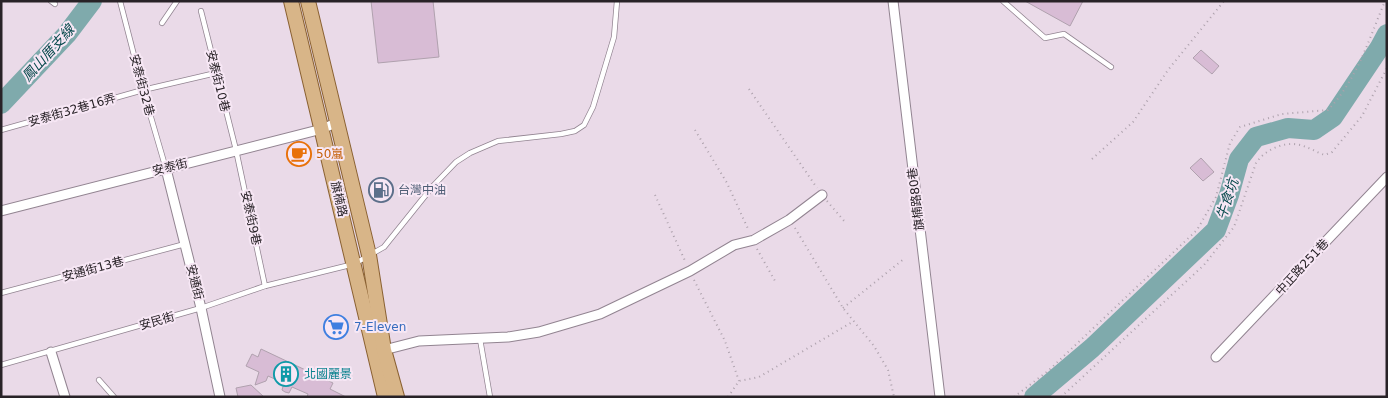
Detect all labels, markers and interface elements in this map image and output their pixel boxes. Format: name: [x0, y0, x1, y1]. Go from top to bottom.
water label: 鳳山厝支線: [19, 20, 79, 84]
street label: 安泰街10巷: [204, 49, 232, 113]
street label: 安泰街32巷: [127, 53, 157, 117]
street label: 安泰街32巷16弄: [27, 91, 117, 129]
cafe icon: 50嵐: [286, 141, 312, 167]
place label: 50嵐: [316, 147, 343, 161]
street label: 安泰街: [151, 156, 189, 178]
street label: 旗楠路80巷: [905, 167, 927, 231]
water label: 牛食坑: [1213, 175, 1242, 221]
fuel station icon: 台灣中油: [368, 177, 394, 203]
street label: 旗楠路: [328, 180, 350, 218]
place label: 台灣中油: [398, 183, 446, 197]
street label: 安泰街9巷: [238, 189, 264, 247]
street label: 中正路251巷: [1273, 236, 1331, 298]
street label: 安通街13巷: [61, 254, 125, 284]
street label: 安通街: [184, 263, 206, 301]
street label: 安民街: [138, 309, 176, 333]
supermarket icon: 7-Eleven: [323, 314, 349, 340]
place label: 7-Eleven: [354, 320, 406, 334]
building icon: 北國麗景: [273, 361, 299, 387]
place label: 北國麗景: [304, 367, 352, 381]

